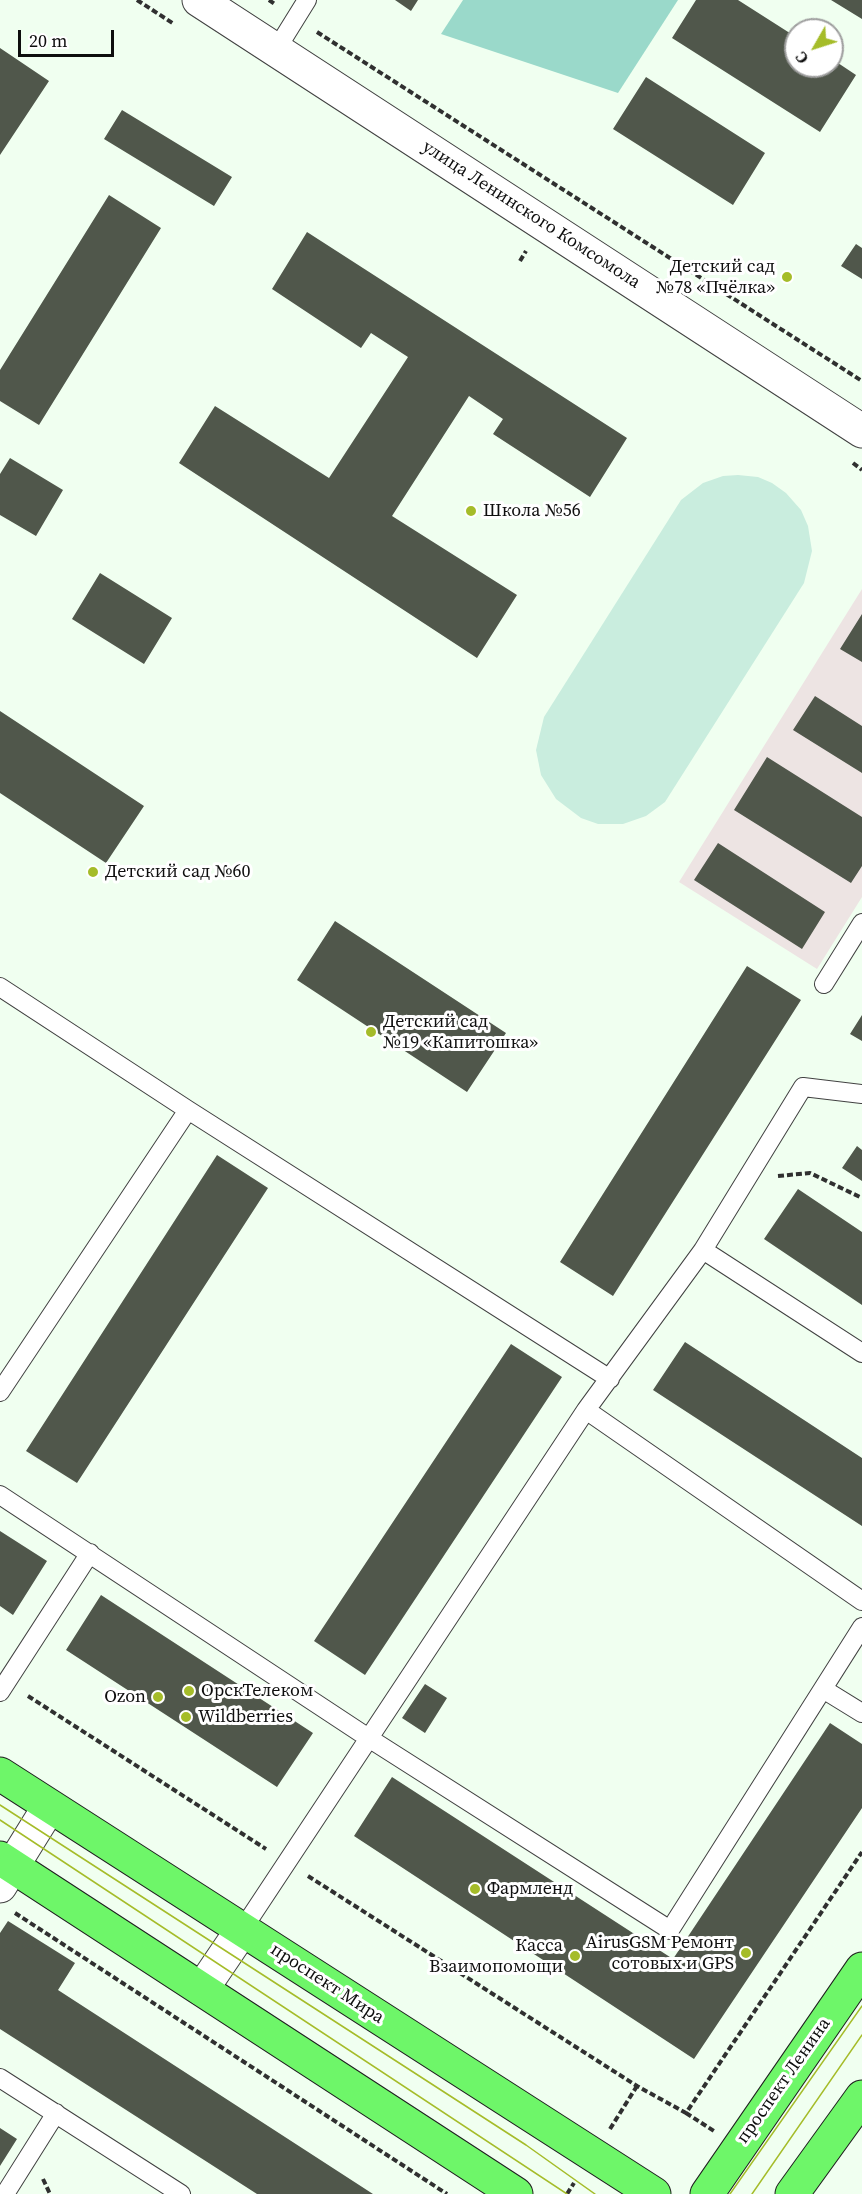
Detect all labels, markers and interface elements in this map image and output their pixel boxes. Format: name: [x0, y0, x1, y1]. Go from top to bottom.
scale bar: [21, 18, 117, 56]
north arrow: [784, 18, 844, 78]
text: 20 m: [29, 28, 67, 53]
text: С: [790, 47, 813, 69]
street label: улица Ленинского Комсомола: [418, 136, 644, 294]
place label: Детский сад №78 «Пчёлка»: [656, 256, 775, 298]
marker: Детский сад №78 «Пчёлка»: [780, 270, 794, 284]
place label: Школа №56: [483, 500, 581, 522]
marker: Школа №56: [464, 504, 478, 518]
place label: Детский сад №60: [105, 861, 251, 883]
marker: Детский сад №60: [86, 865, 100, 879]
place label: Детский сад №19 «Капитошка»: [383, 1011, 538, 1054]
marker: Детский сад №19 «Капитошка»: [364, 1025, 378, 1039]
place label: ОрскТелеком: [201, 1680, 313, 1702]
marker: ОрскТелеком: [182, 1684, 196, 1698]
place label: Ozon: [104, 1686, 146, 1708]
marker: Ozon: [151, 1690, 165, 1704]
place label: Wildberries: [198, 1706, 293, 1728]
marker: Wildberries: [179, 1710, 193, 1724]
place label: Фармленд: [487, 1878, 573, 1900]
marker: Фармленд: [468, 1882, 482, 1896]
place label: AirusGSM Ремонт сотовых и GPS: [586, 1932, 734, 1974]
place label: Касса Взаимопомощи: [429, 1935, 563, 1978]
street label: проспект Мира: [266, 1939, 388, 2029]
marker: AirusGSM Ремонт сотовых и GPS: [739, 1946, 753, 1960]
marker: Касса Взаимопомощи: [568, 1949, 582, 1963]
street label: проспект Ленина: [732, 2014, 836, 2148]

